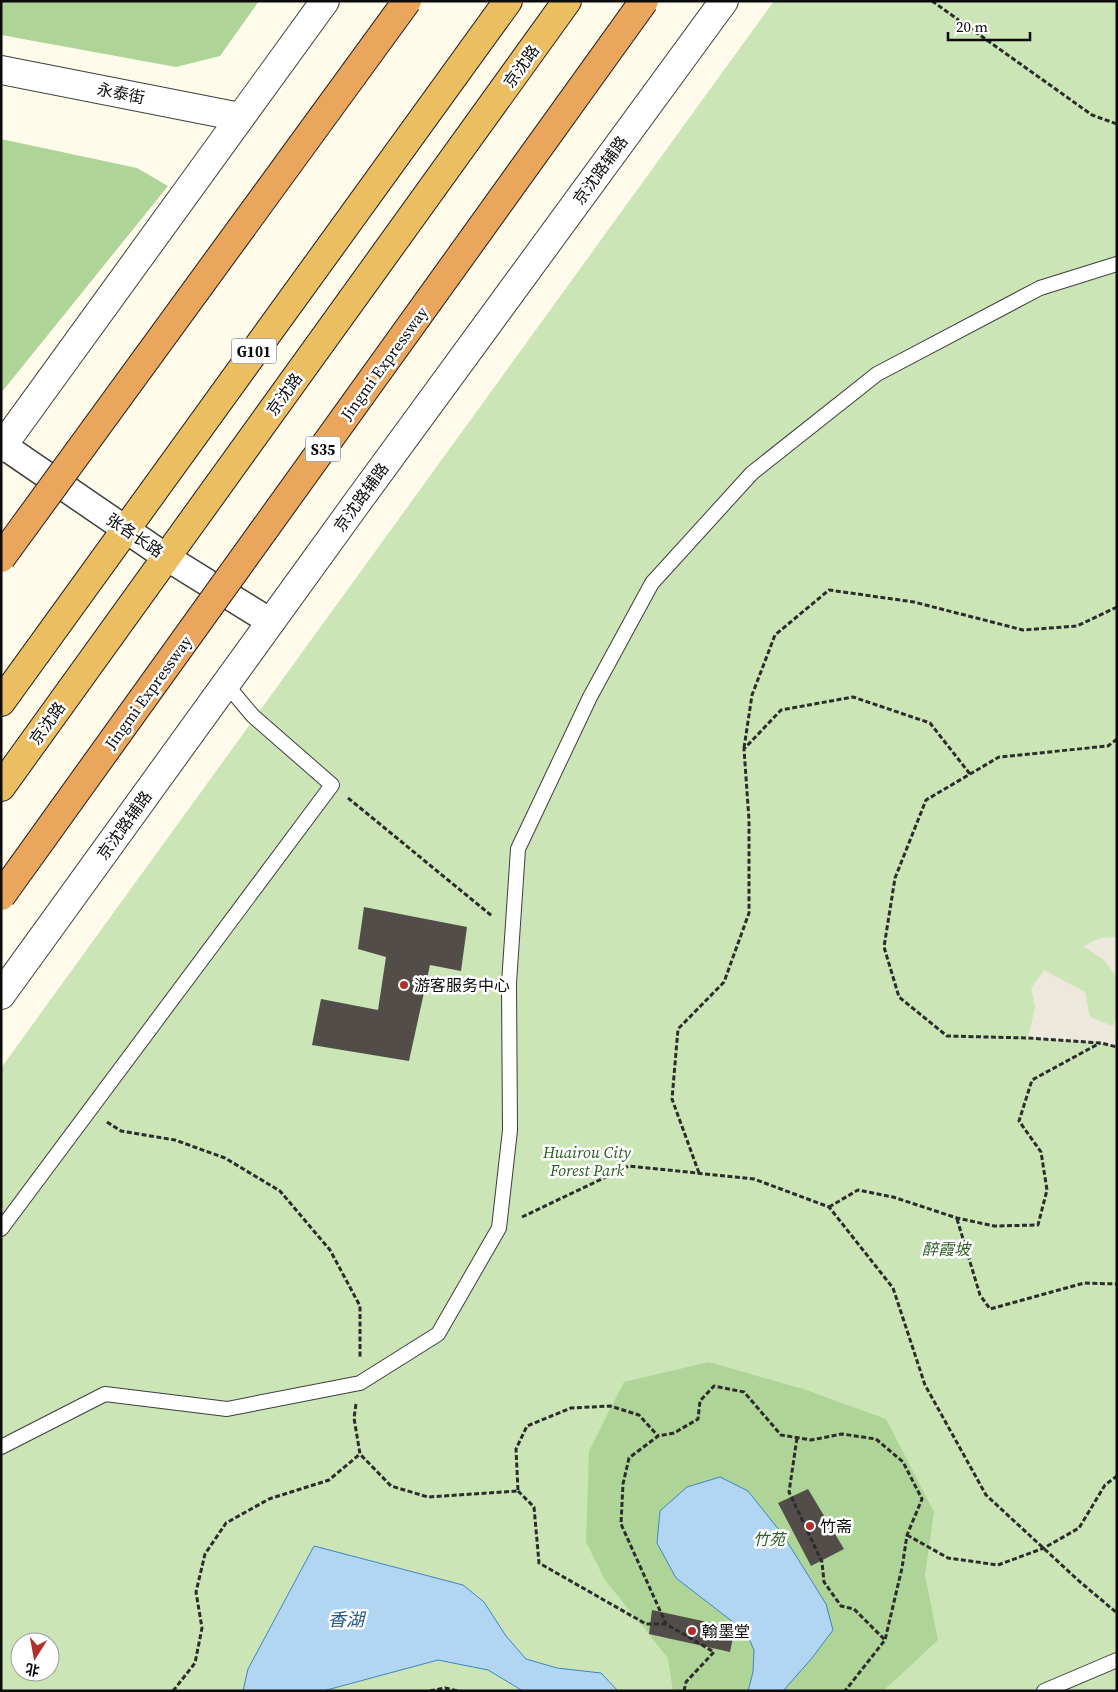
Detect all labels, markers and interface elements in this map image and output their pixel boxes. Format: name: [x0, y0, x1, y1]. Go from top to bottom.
scale bar: [948, 10, 1030, 42]
text: 20 m: [956, 16, 988, 37]
street label: 京沈路: [498, 40, 544, 92]
street label: 永泰街: [95, 78, 147, 108]
street label: 京沈路辅路: [568, 131, 632, 209]
street label: Jingmi Expressway: [335, 301, 433, 425]
road number: G101: [232, 338, 276, 364]
street label: 京沈路: [261, 368, 307, 420]
road number: S35: [306, 436, 340, 462]
street label: 京沈路辅路: [329, 458, 393, 536]
street label: 张各长路: [102, 508, 168, 562]
street label: Jingmi Expressway: [99, 630, 197, 754]
street label: 京沈路: [24, 697, 70, 749]
street label: 京沈路辅路: [92, 786, 156, 864]
place label: 游客服务中心: [414, 974, 510, 996]
marker: 游客服务中心: [398, 979, 410, 991]
park label: Huairou City Forest Park: [542, 1141, 631, 1181]
park label: 醉霞坡: [922, 1238, 973, 1260]
place label: 竹斋: [820, 1515, 852, 1537]
marker: 竹斋: [804, 1520, 816, 1532]
park label: 竹苑: [753, 1528, 788, 1550]
water label: 香湖: [328, 1607, 367, 1632]
place label: 翰墨堂: [702, 1620, 750, 1642]
marker: 翰墨堂: [686, 1625, 698, 1637]
north arrow: [10, 1632, 60, 1682]
text: 北: [24, 1659, 41, 1681]

